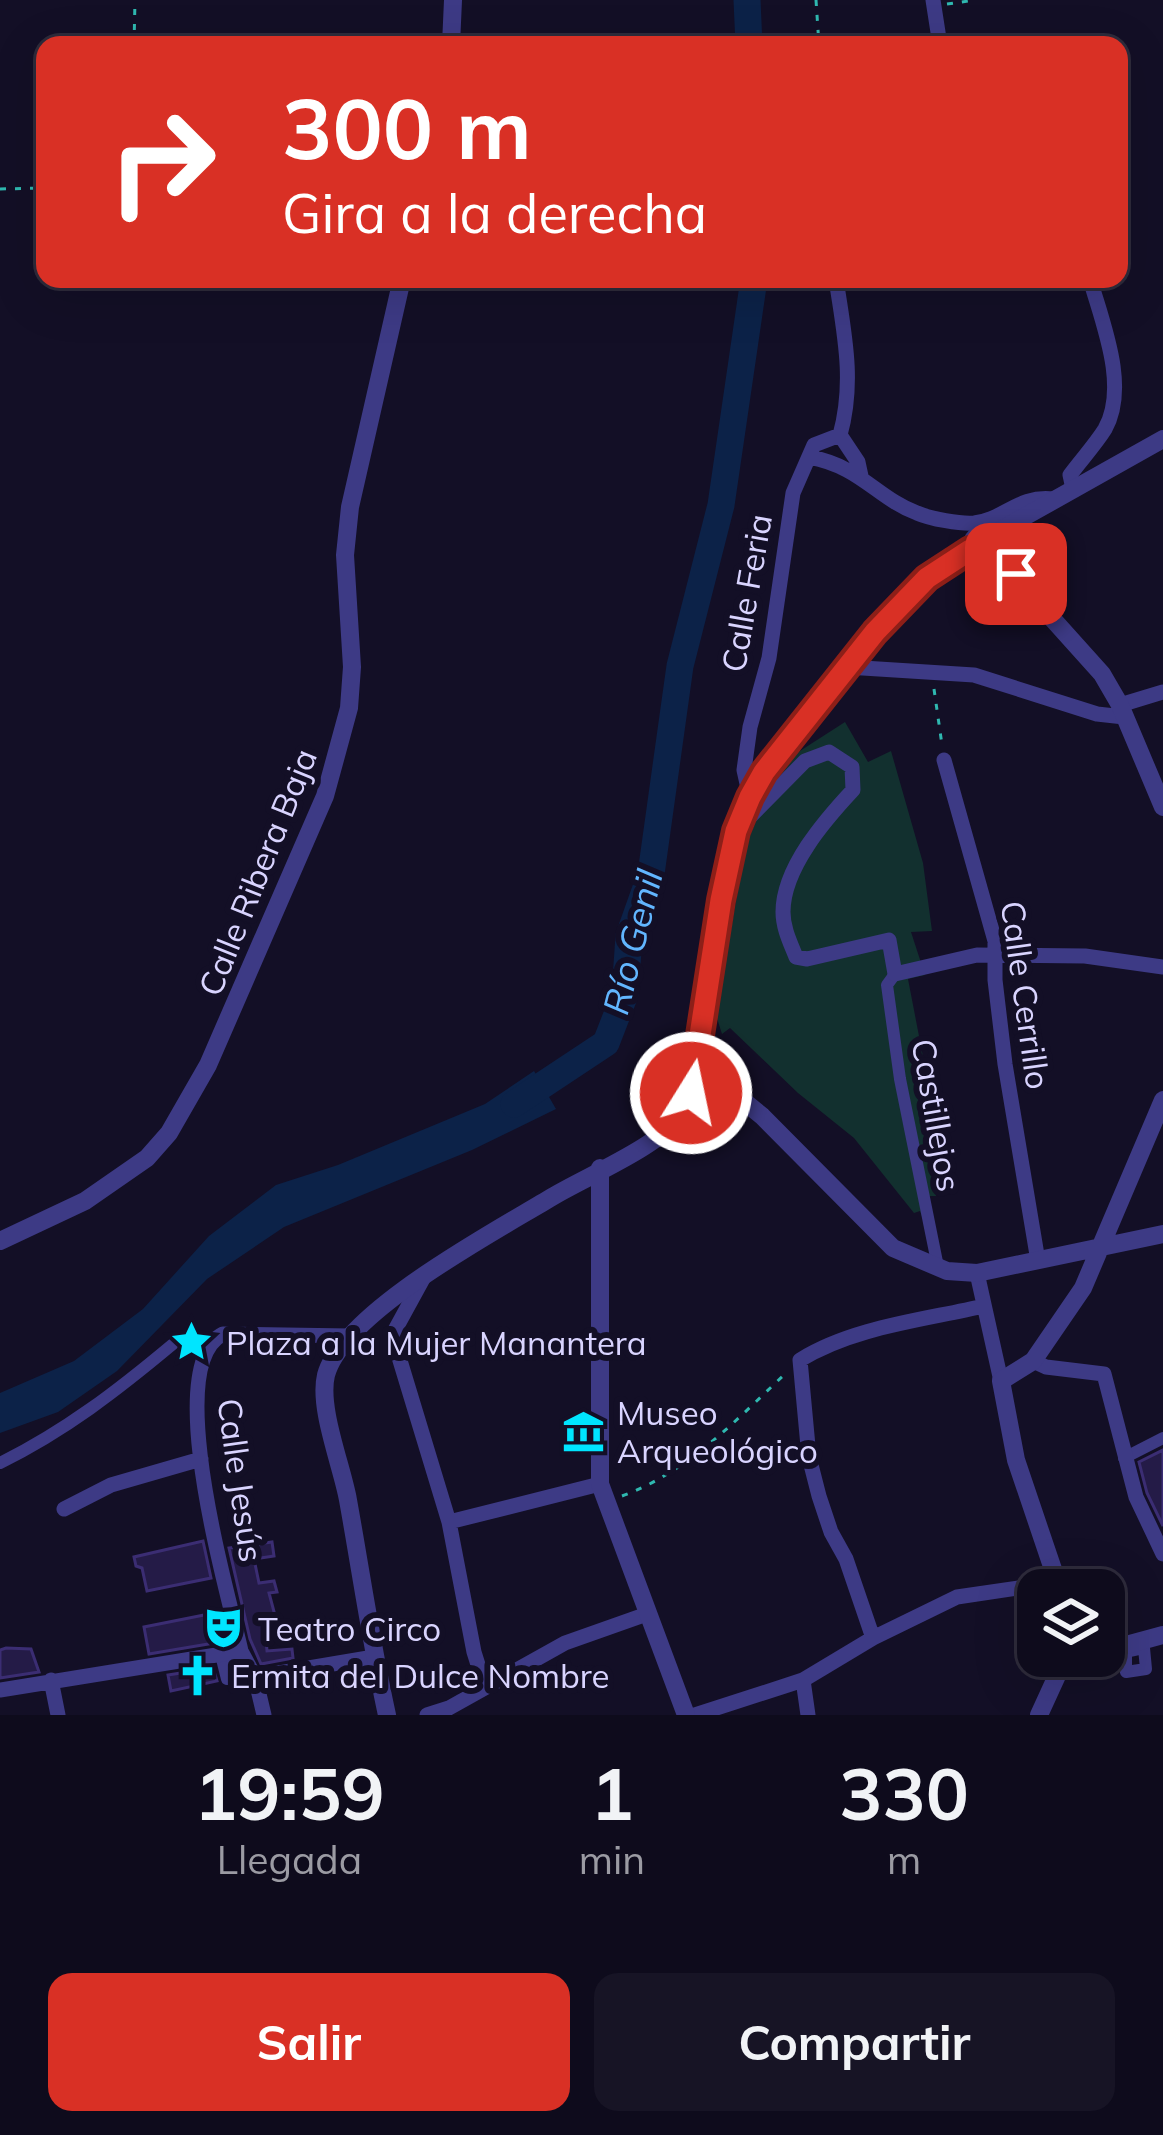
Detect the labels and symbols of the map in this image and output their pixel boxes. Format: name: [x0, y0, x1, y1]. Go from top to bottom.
street label: Calle Feria: [712, 511, 780, 675]
pin: [965, 523, 1067, 625]
street label: Calle Ribera Baja: [189, 743, 325, 1001]
water label: Río Genil: [592, 865, 672, 1019]
street label: Calle Cerrillo: [992, 898, 1060, 1092]
position arrow: [628, 1030, 754, 1156]
street label: Castillejos: [903, 1036, 971, 1194]
place icon: Plaza a la Mujer Manantera: [169, 1319, 215, 1365]
place label: Plaza a la Mujer Manantera: [226, 1322, 647, 1363]
place label: Museo Arqueológico: [617, 1392, 818, 1471]
street label: Calle Jesús: [209, 1396, 273, 1564]
museum icon: Museo Arqueológico: [560, 1408, 606, 1454]
theatre icon: Teatro Circo: [201, 1605, 247, 1651]
place label: Teatro Circo: [258, 1608, 441, 1649]
church icon: Ermita del Dulce Nombre: [174, 1652, 220, 1698]
place label: Ermita del Dulce Nombre: [231, 1655, 610, 1696]

